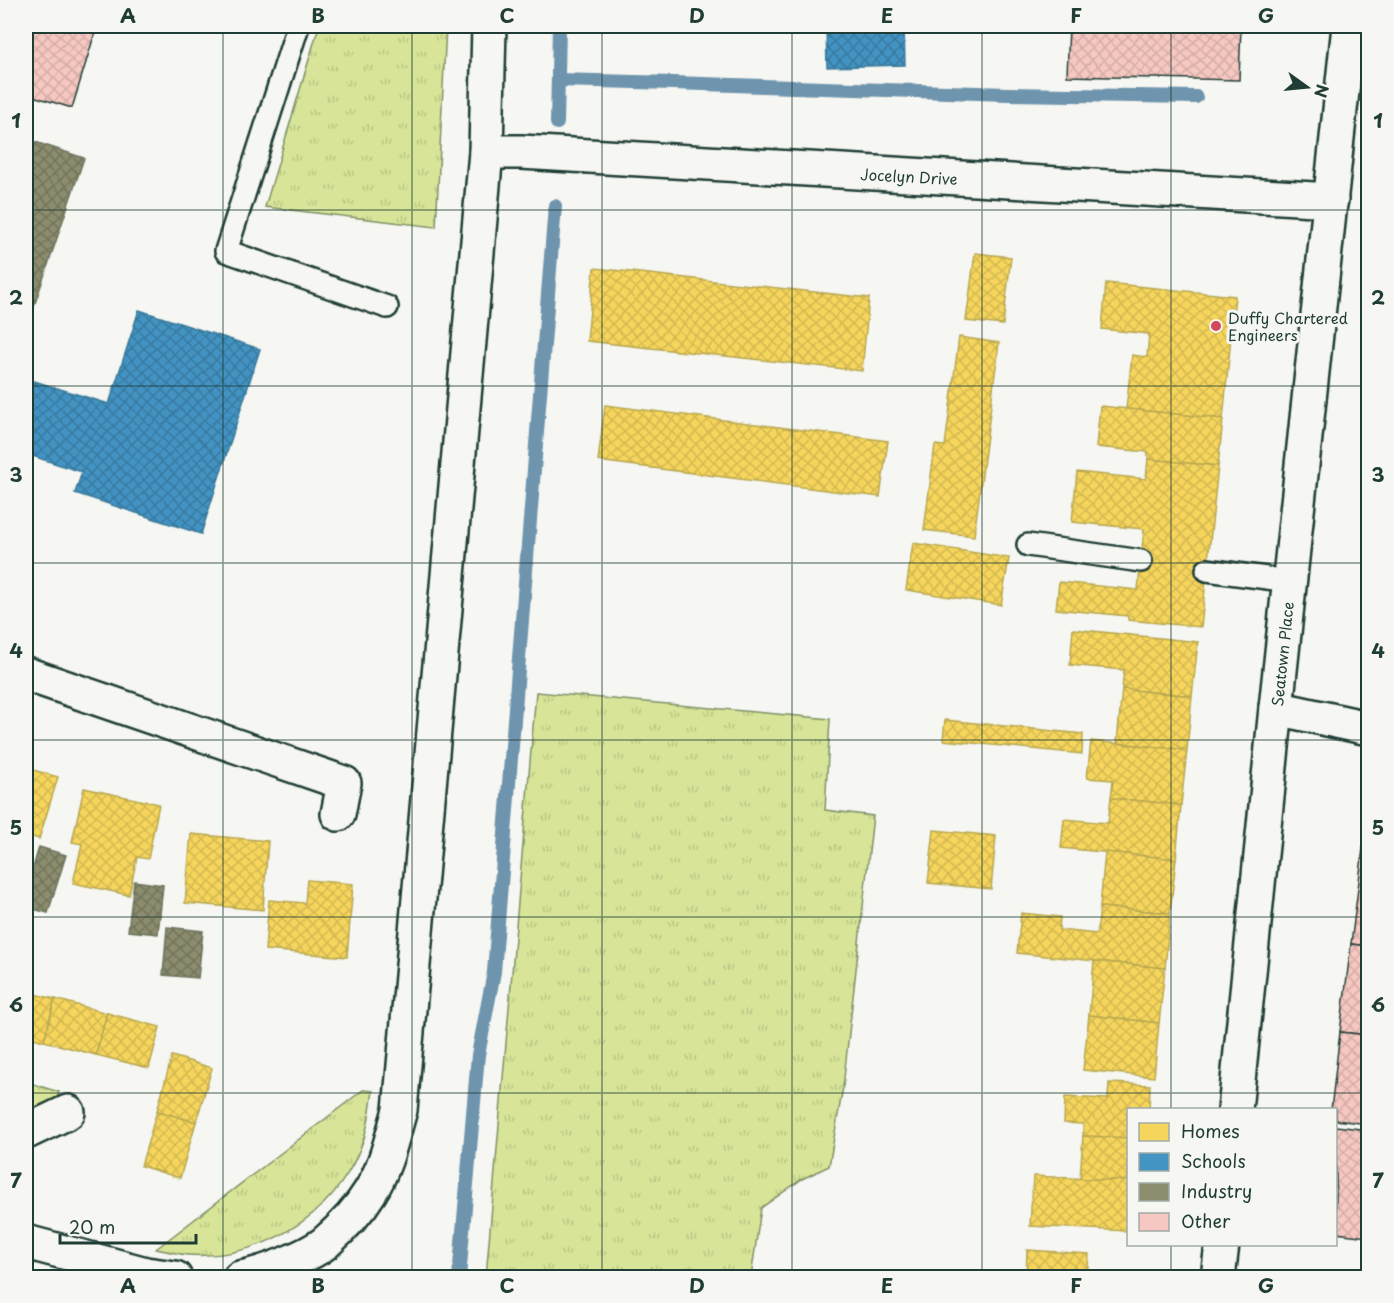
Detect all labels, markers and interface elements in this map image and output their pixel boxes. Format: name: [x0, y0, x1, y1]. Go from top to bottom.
text: A: [120, 0, 136, 30]
text: B: [311, 0, 325, 30]
text: C: [499, 0, 515, 30]
text: D: [689, 0, 705, 30]
text: E: [881, 0, 893, 30]
text: F: [1070, 0, 1082, 30]
text: G: [1258, 0, 1274, 30]
north arrow: [1277, 57, 1337, 117]
text: N: [1309, 82, 1336, 100]
text: 1: [11, 105, 21, 135]
text: 1: [1373, 105, 1383, 135]
street label: Jocelyn Drive: [860, 162, 958, 190]
text: 2: [9, 282, 23, 312]
text: 2: [1371, 282, 1385, 312]
place label: Duffy Chartered Engineers: [1228, 306, 1348, 346]
marker: Duffy Chartered Engineers: [1209, 319, 1223, 333]
text: 3: [9, 459, 23, 489]
text: 3: [1371, 459, 1385, 489]
street label: Seatown Place: [1265, 600, 1299, 707]
text: 4: [9, 635, 23, 665]
text: 4: [1371, 635, 1385, 665]
text: 5: [10, 812, 22, 842]
text: 5: [1372, 812, 1384, 842]
text: 6: [9, 989, 23, 1019]
text: 6: [1371, 989, 1385, 1019]
legend: [1127, 1108, 1337, 1246]
text: Homes: [1181, 1117, 1239, 1144]
text: Schools: [1181, 1147, 1246, 1174]
text: 7: [10, 1165, 22, 1195]
text: 7: [1372, 1165, 1384, 1195]
text: Industry: [1181, 1177, 1252, 1204]
scale bar: [60, 1207, 196, 1245]
text: Other: [1181, 1207, 1231, 1234]
text: 20 m: [69, 1213, 115, 1240]
text: A: [120, 1270, 136, 1300]
text: B: [311, 1270, 325, 1300]
text: C: [499, 1270, 515, 1300]
text: D: [689, 1270, 705, 1300]
text: E: [881, 1270, 893, 1300]
text: F: [1070, 1270, 1082, 1300]
text: G: [1258, 1270, 1274, 1300]

